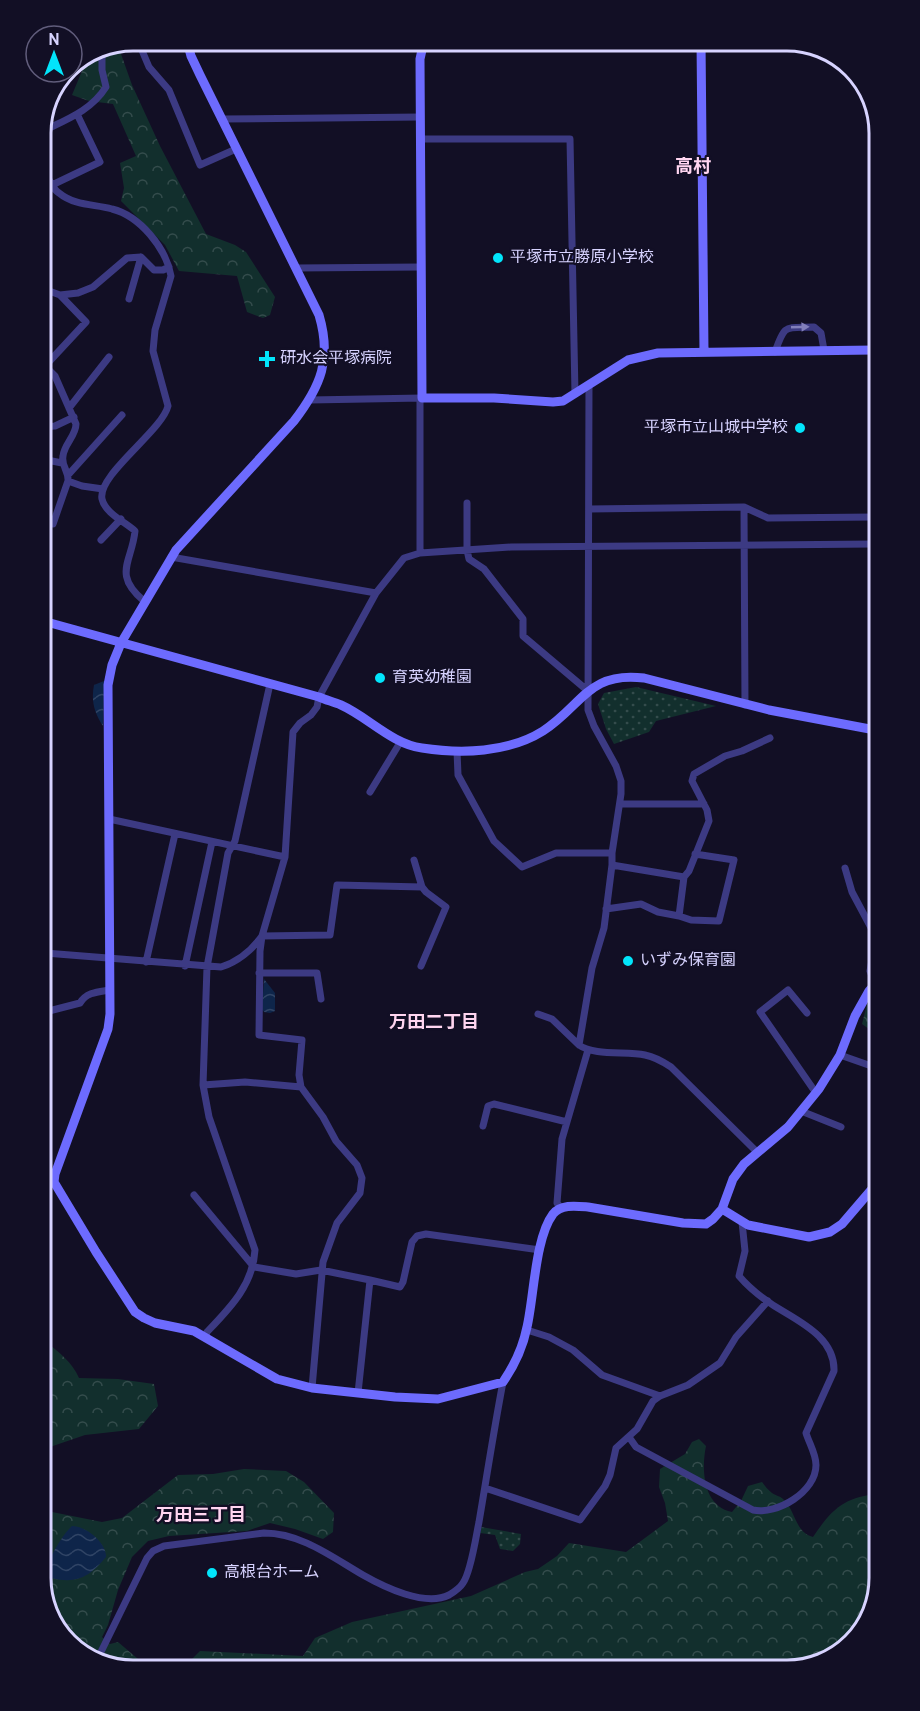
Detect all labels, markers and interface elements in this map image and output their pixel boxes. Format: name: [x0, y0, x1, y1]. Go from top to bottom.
north arrow: [24, 24, 84, 84]
text: N: [48, 31, 60, 51]
district label: 高村: [675, 156, 711, 179]
place label: 平塚市立勝原小学校: [510, 248, 654, 268]
marker: 平塚市立勝原小学校: [491, 251, 505, 265]
one-way arrow: [791, 323, 810, 332]
place label: 研水会平塚病院: [280, 349, 392, 369]
marker: 研水会平塚病院: [258, 350, 276, 368]
place label: 平塚市立山城中学校: [644, 418, 788, 438]
marker: 平塚市立山城中学校: [793, 421, 807, 435]
place label: 育英幼稚園: [392, 668, 472, 688]
marker: 育英幼稚園: [373, 671, 387, 685]
place label: いずみ保育園: [640, 951, 736, 971]
marker: いずみ保育園: [621, 954, 635, 968]
district label: 万田二丁目: [389, 1012, 479, 1035]
district label: 万田三丁目: [156, 1505, 246, 1528]
place label: 高根台ホーム: [224, 1563, 320, 1583]
marker: 高根台ホーム: [205, 1566, 219, 1580]

